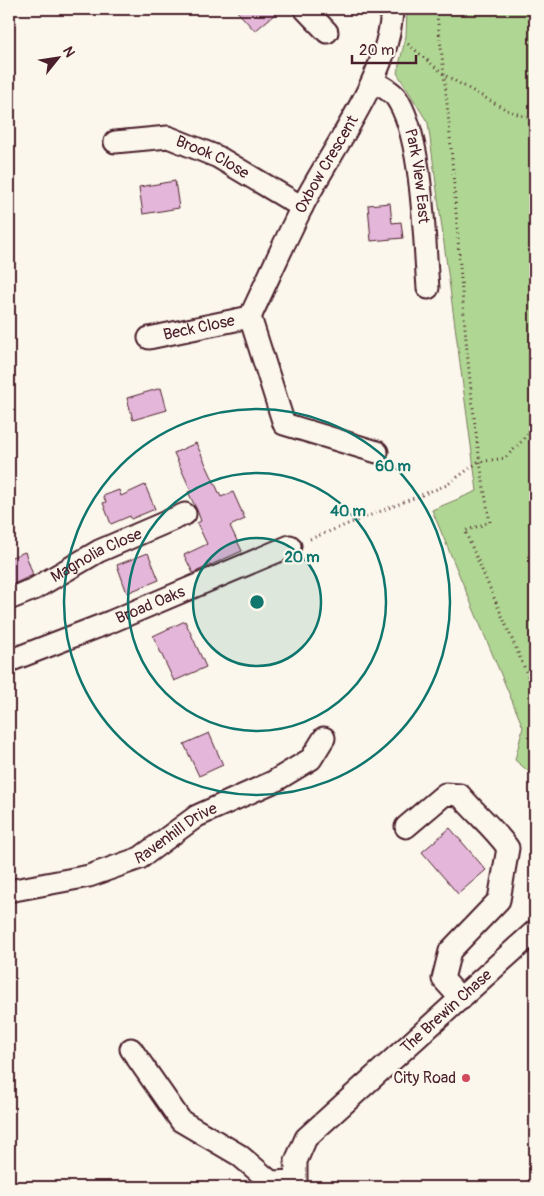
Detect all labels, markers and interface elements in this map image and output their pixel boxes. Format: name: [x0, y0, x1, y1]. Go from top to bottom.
north arrow: [32, 32, 82, 82]
scale bar: [352, 32, 415, 64]
text: 20 m: [359, 41, 394, 60]
text: N: [59, 43, 79, 60]
street label: Oxbow Crescent: [290, 111, 363, 217]
street label: Park View East: [400, 127, 434, 225]
street label: Brook Close: [173, 131, 253, 183]
street label: Beck Close: [161, 310, 237, 345]
text: 60 m: [375, 457, 411, 476]
text: 40 m: [330, 502, 366, 521]
street label: Magnolia Close: [47, 524, 145, 587]
text: 20 m: [284, 548, 320, 567]
street label: Broad Oaks: [113, 582, 188, 628]
centre of rings: [248, 593, 266, 611]
street label: Ravenhill Drive: [132, 798, 220, 869]
street label: The Brewin Chase: [396, 965, 496, 1058]
place label: City Road: [393, 1068, 456, 1088]
marker: City Road: [460, 1072, 472, 1084]

